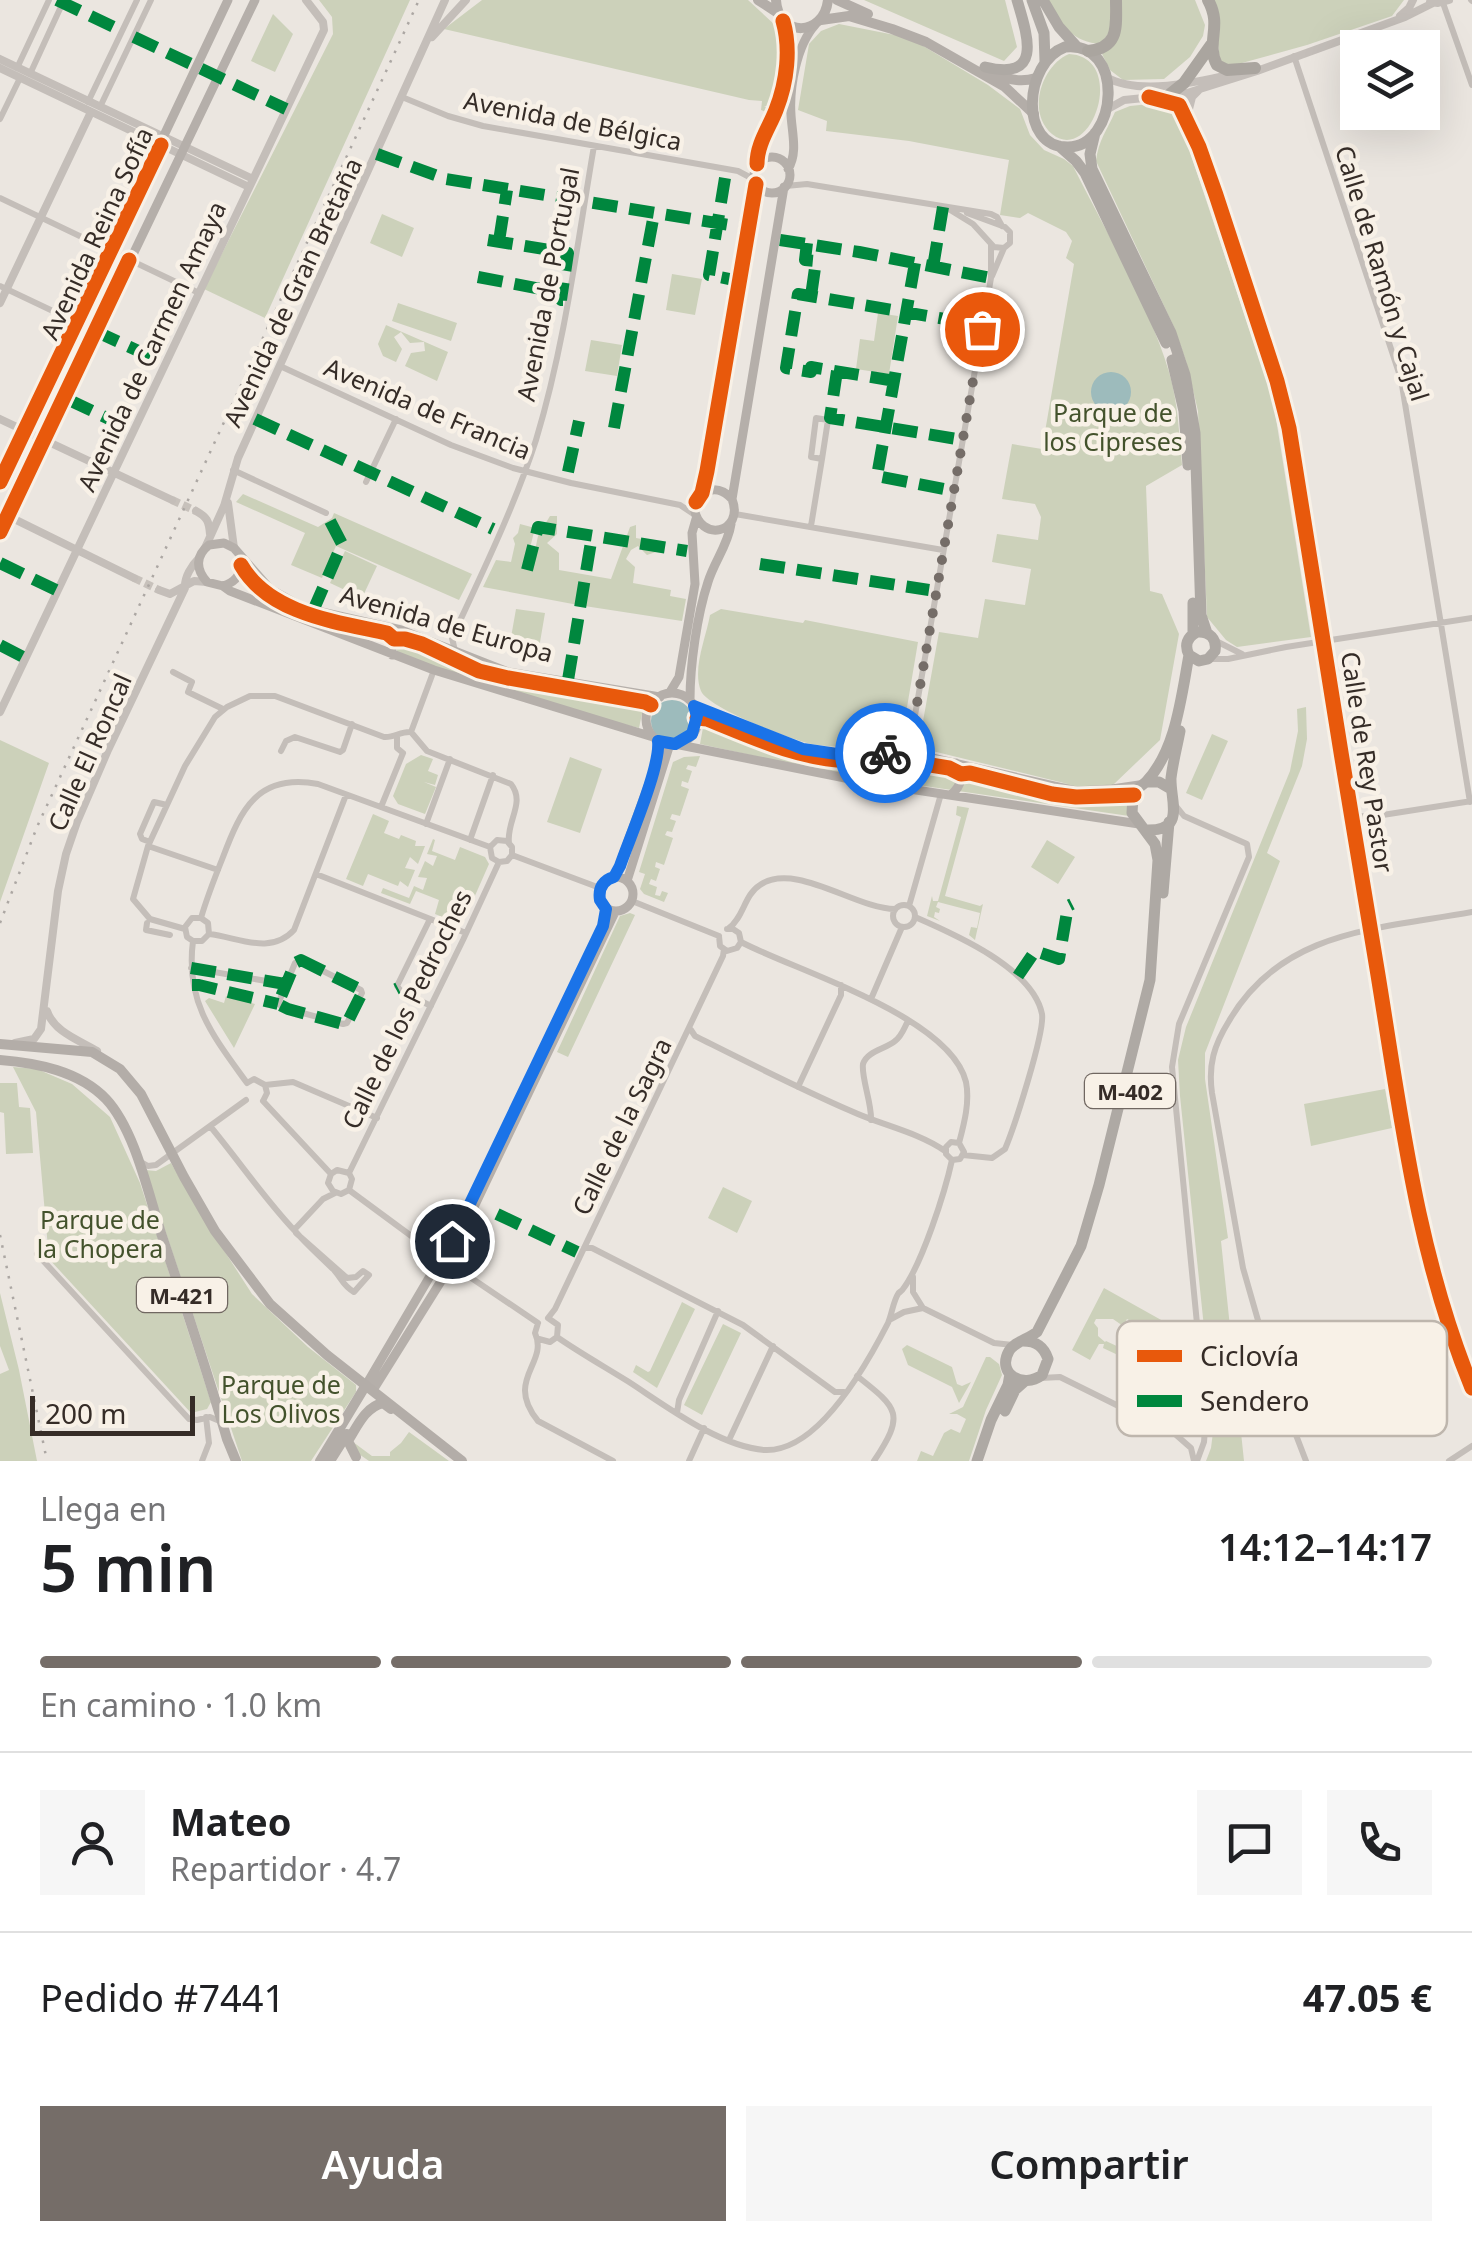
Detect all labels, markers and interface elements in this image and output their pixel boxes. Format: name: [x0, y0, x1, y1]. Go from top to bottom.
map controls: [1340, 30, 1440, 130]
button: layers: [1340, 30, 1440, 130]
street label: Avenida de Bélgica: [461, 82, 685, 158]
street label: Avenida Reina Sofía: [32, 121, 160, 345]
street label: Calle de Ramón y Cajal: [1328, 141, 1438, 405]
street label: Avenida de Gran Bretaña: [215, 152, 369, 432]
street label: Avenida de Portugal: [508, 164, 586, 404]
street label: Avenida de Carmen Amaya: [69, 195, 233, 497]
pin: [940, 287, 1025, 372]
icon: bag: [955, 302, 1010, 357]
street label: Avenida de Francia: [319, 349, 537, 467]
park label: Parque de los Cipreses: [1043, 395, 1183, 458]
street label: Avenida de Europa: [336, 576, 558, 670]
street label: Calle de Rey Pastor: [1334, 649, 1402, 875]
street label: Calle El Roncal: [39, 668, 139, 836]
courier: [835, 703, 935, 803]
icon: bike: [858, 726, 913, 781]
street label: Calle de los Pedroches: [333, 884, 479, 1134]
street label: Calle de la Sagra: [563, 1032, 679, 1220]
road number: M-402: [1085, 1074, 1175, 1108]
pin: [410, 1199, 495, 1284]
park label: Parque de la Chopera: [37, 1202, 163, 1265]
icon: home: [425, 1214, 480, 1269]
road number: M-421: [137, 1278, 227, 1312]
legend: [1117, 1321, 1447, 1436]
text: Ciclovía: [1200, 1336, 1299, 1374]
park label: Parque de Los Olivos: [221, 1367, 341, 1430]
text: Sendero: [1200, 1381, 1309, 1419]
scale bar: [30, 1391, 195, 1436]
text: 200 m: [45, 1394, 127, 1432]
text: Llega en: [40, 1487, 167, 1530]
text: 14:12–14:17: [1218, 1520, 1432, 1572]
text: 5 min: [40, 1523, 216, 1611]
text: En camino · 1.0 km: [40, 1683, 322, 1726]
button: person: [40, 1790, 145, 1895]
button: chat: [1197, 1790, 1302, 1895]
button: phone: [1327, 1790, 1432, 1895]
text: Mateo: [170, 1795, 292, 1847]
text: Repartidor · 4.7: [170, 1847, 401, 1890]
text: Pedido #7441: [40, 1971, 285, 2023]
text: 47.05 €: [1303, 1971, 1432, 2023]
button: Ayuda: [40, 2106, 726, 2221]
button: Compartir: [746, 2106, 1432, 2221]

